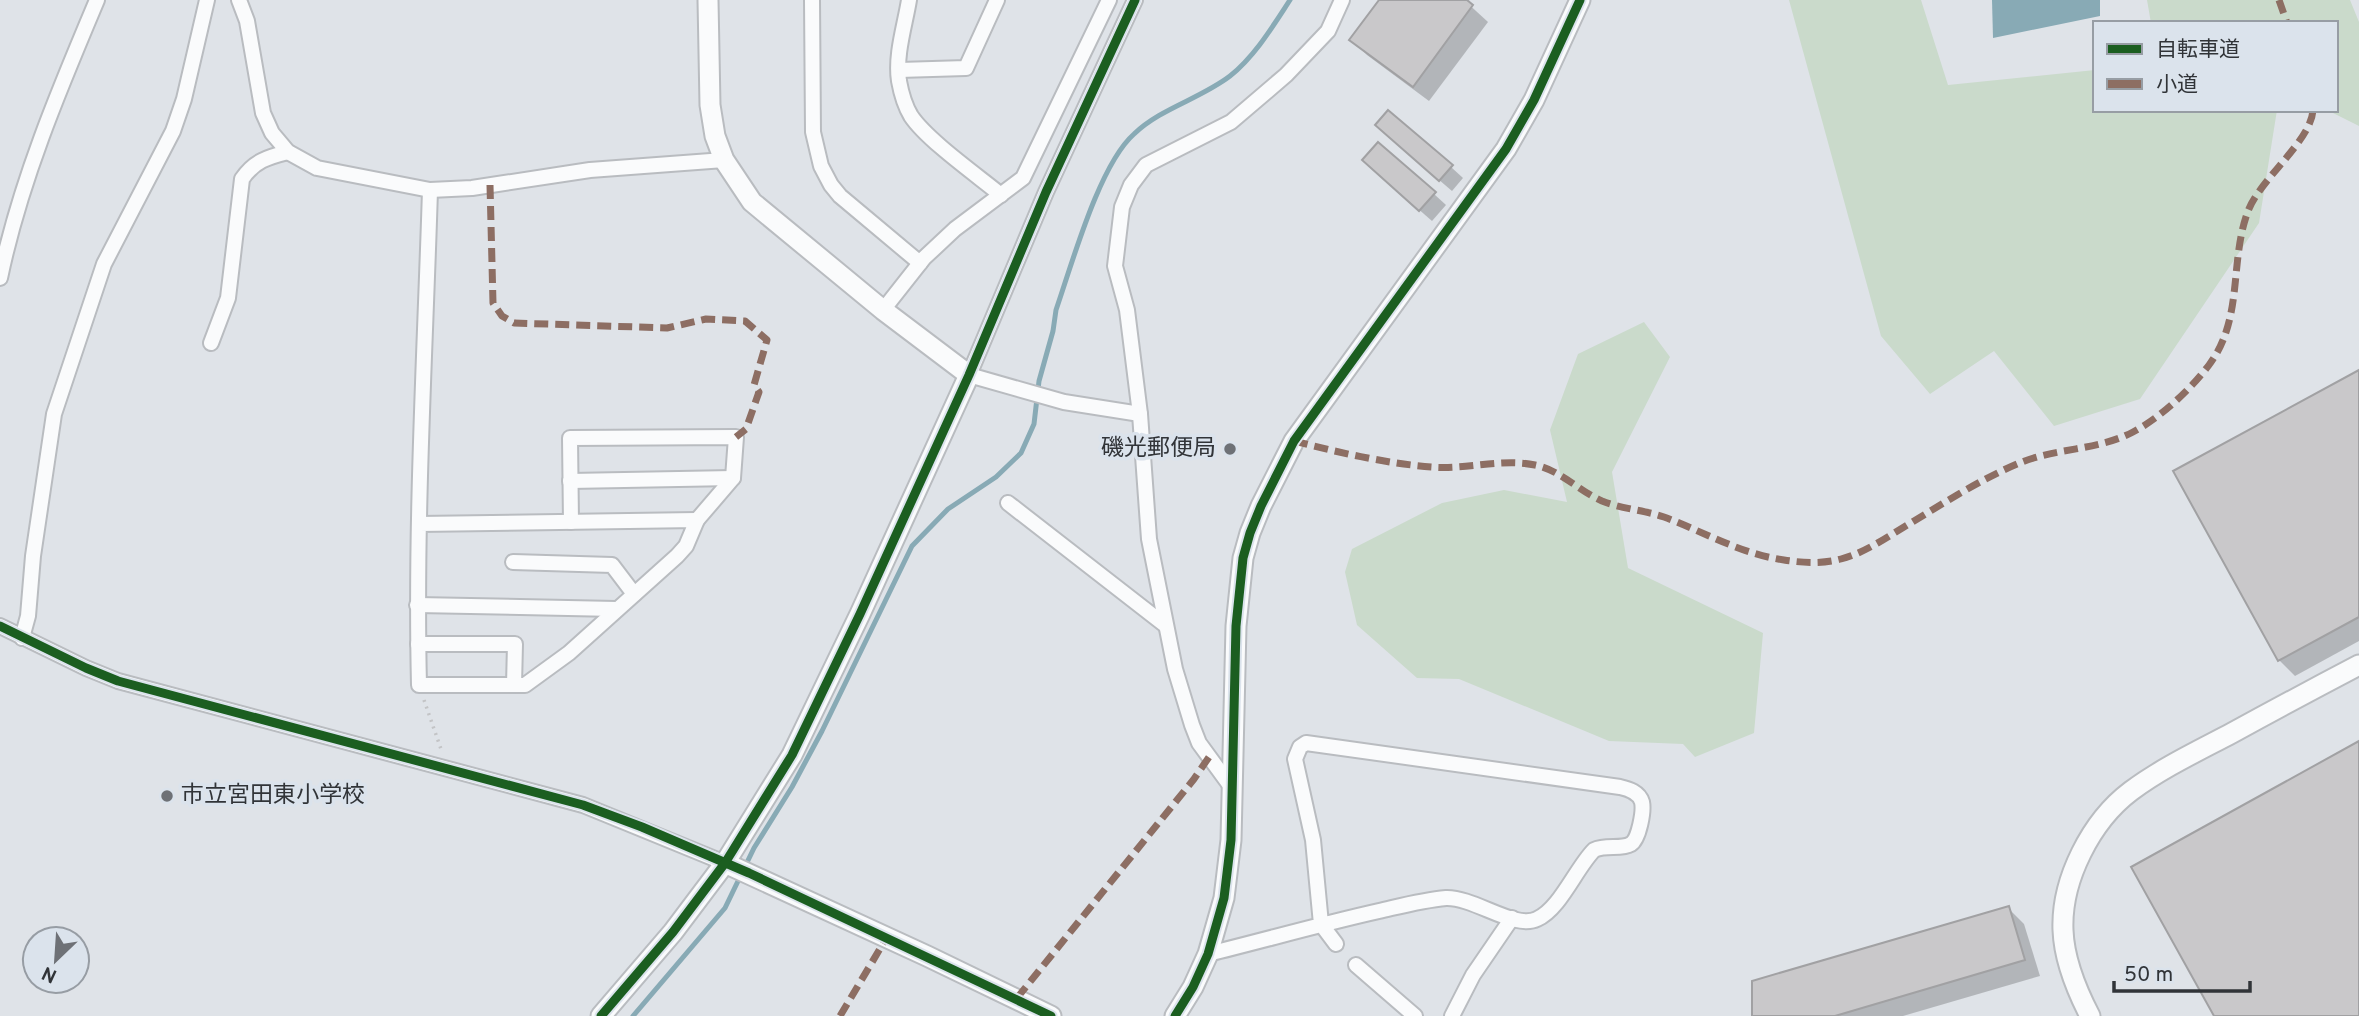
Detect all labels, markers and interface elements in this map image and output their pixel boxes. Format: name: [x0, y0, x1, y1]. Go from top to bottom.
legend: [2093, 21, 2338, 112]
text: 自転車道: [2156, 37, 2240, 64]
text: 小道: [2156, 72, 2198, 99]
place label: 磯光郵便局: [1101, 435, 1216, 464]
marker: 磯光郵便局: [1222, 441, 1238, 457]
place label: 市立宮田東小学校: [181, 782, 365, 811]
marker: 市立宮田東小学校: [159, 788, 175, 804]
north arrow: [21, 925, 91, 995]
scale bar: [2114, 950, 2250, 994]
text: N: [38, 960, 61, 987]
text: 50 m: [2124, 962, 2173, 989]

